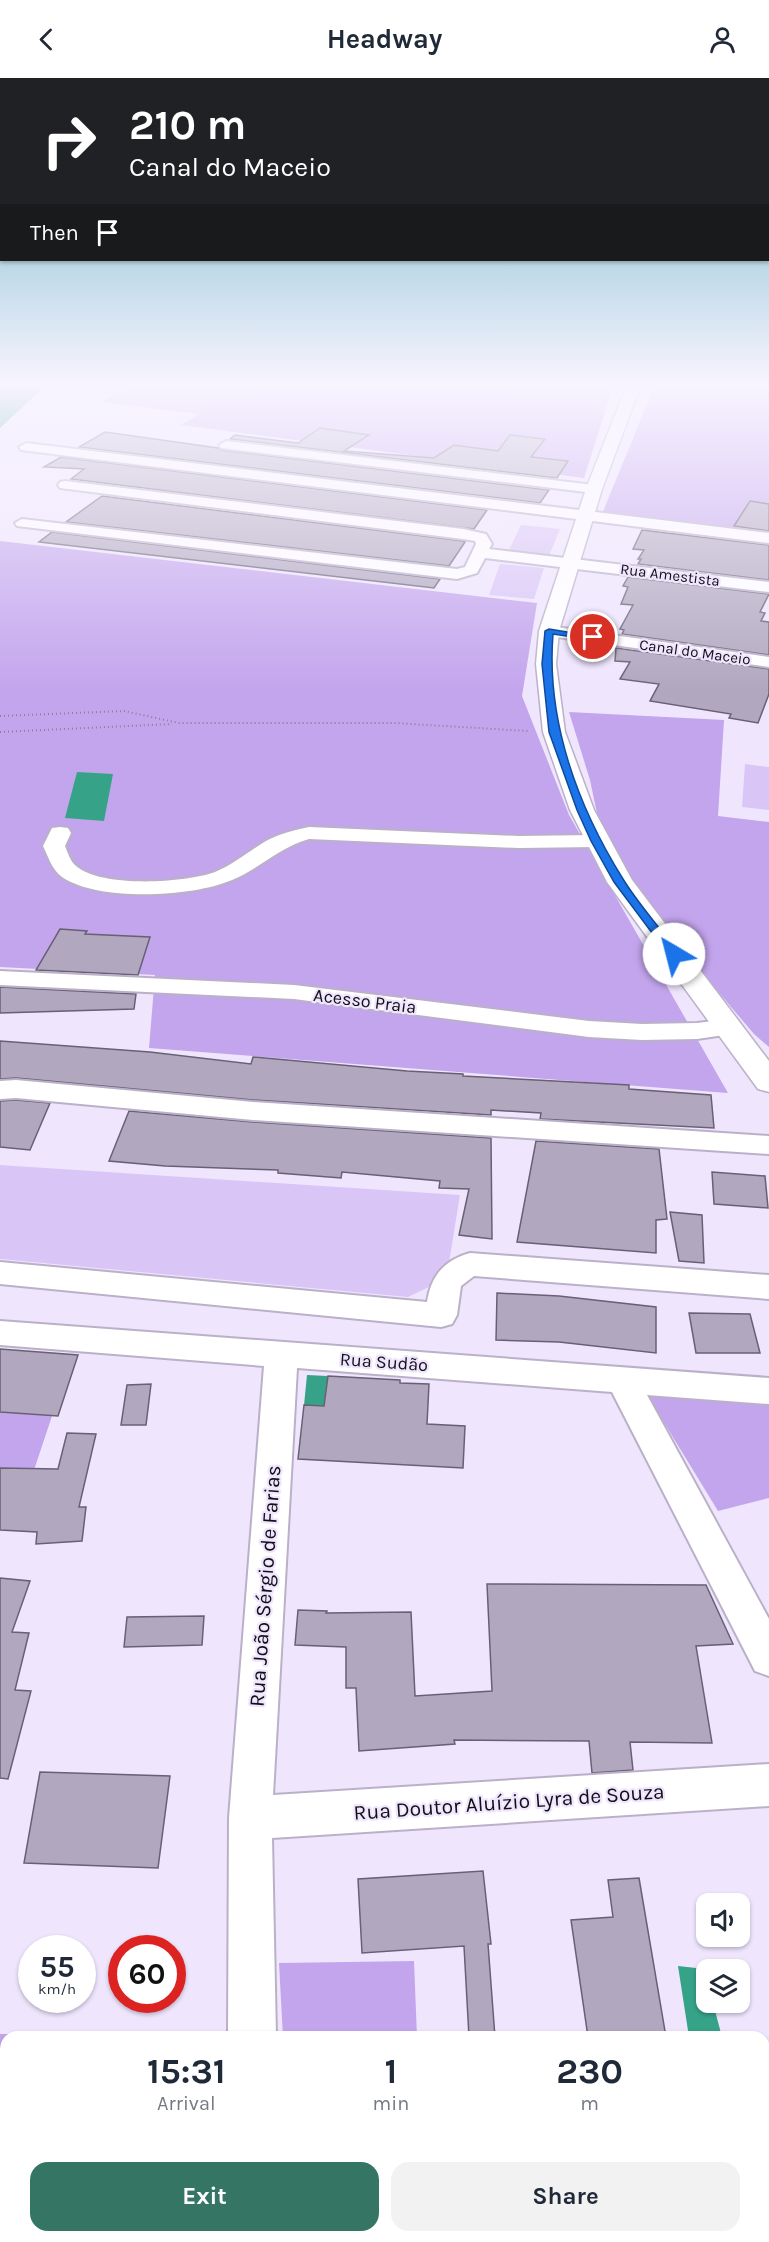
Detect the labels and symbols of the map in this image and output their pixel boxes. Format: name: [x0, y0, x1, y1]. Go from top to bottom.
street label: Rua Amestista: [619, 560, 721, 590]
pin: [567, 611, 618, 662]
street label: Canal do Maceio: [638, 635, 752, 669]
position arrow: [642, 922, 706, 986]
street label: Acesso Praia: [312, 984, 418, 1018]
street label: Rua Sudão: [339, 1348, 429, 1376]
street label: Rua João Sérgio de Farias: [245, 1464, 285, 1708]
street label: Rua Doutor Aluízio Lyra de Souza: [353, 1779, 665, 1825]
speed limit sign: 60: [108, 1935, 186, 2013]

